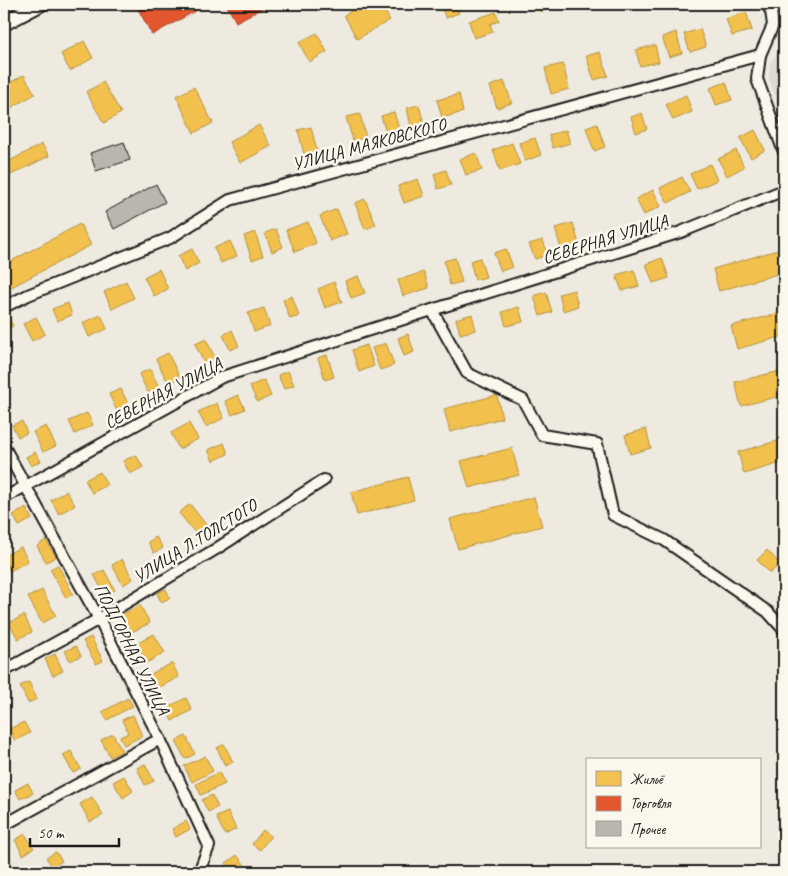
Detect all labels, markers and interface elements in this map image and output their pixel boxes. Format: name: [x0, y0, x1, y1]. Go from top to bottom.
street label: УЛИЦА МАЯКОВСКОГО: [290, 112, 450, 175]
street label: СЕВЕРНАЯ УЛИЦА: [540, 209, 671, 269]
street label: СЕВЕРНАЯ УЛИЦА: [100, 352, 226, 433]
street label: УЛИЦА Л.ТОЛСТОГО: [129, 493, 263, 588]
street label: ПОДГОРНАЯ УЛИЦА: [89, 580, 175, 719]
legend: [586, 758, 760, 848]
text: Жильё: [630, 770, 665, 789]
text: Торговля: [630, 794, 673, 813]
scale bar: [30, 816, 119, 848]
text: Прочее: [630, 820, 666, 839]
text: 50 m: [38, 824, 65, 843]

